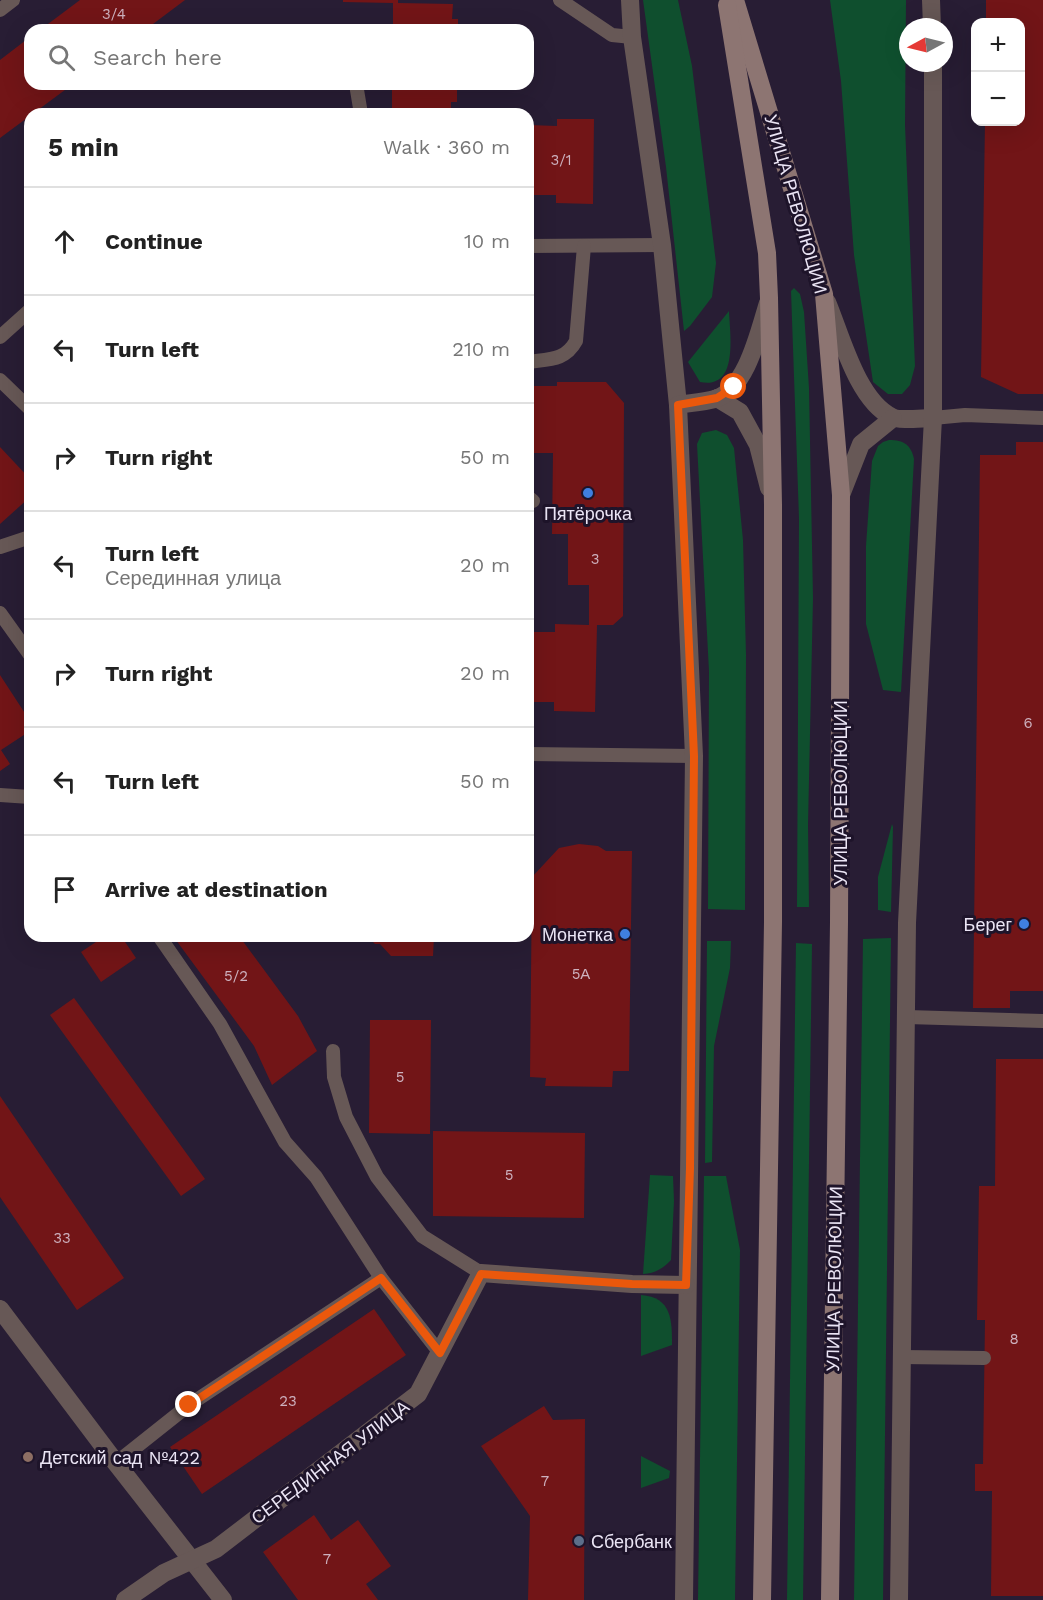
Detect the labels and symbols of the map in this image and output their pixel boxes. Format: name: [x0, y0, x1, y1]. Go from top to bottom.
house number: 3/4: [102, 5, 126, 23]
north arrow: [899, 18, 953, 72]
street label: УЛИЦА РЕВОЛЮЦИИ: [760, 112, 832, 296]
house number: 3/1: [550, 151, 572, 169]
route start: [720, 373, 746, 399]
marker: Пятёрочка: [581, 486, 595, 500]
place label: Пятёрочка: [544, 503, 633, 524]
house number: 3: [591, 550, 599, 568]
street label: УЛИЦА РЕВОЛЮЦИИ: [830, 700, 851, 886]
house number: 6: [1023, 714, 1033, 732]
place label: Берег: [964, 914, 1012, 935]
marker: Берег: [1017, 917, 1031, 931]
place label: Монетка: [542, 924, 614, 945]
marker: Монетка: [618, 927, 632, 941]
house number: 5А: [572, 965, 590, 983]
house number: 5/2: [224, 967, 248, 985]
house number: 5: [396, 1068, 404, 1086]
house number: 5: [505, 1166, 513, 1184]
street label: УЛИЦА РЕВОЛЮЦИИ: [822, 1186, 846, 1372]
house number: 33: [53, 1229, 71, 1247]
house number: 8: [1009, 1330, 1019, 1348]
route end: [175, 1391, 201, 1417]
house number: 23: [279, 1392, 297, 1410]
street label: СЕРЕДИННАЯ УЛИЦА: [247, 1396, 413, 1528]
place label: Детский сад №422: [40, 1447, 200, 1468]
marker: Детский сад №422: [21, 1450, 35, 1464]
house number: 7: [541, 1472, 549, 1490]
place label: Сбербанк: [591, 1531, 672, 1552]
marker: Сбербанк: [572, 1534, 586, 1548]
house number: 7: [323, 1550, 331, 1568]

